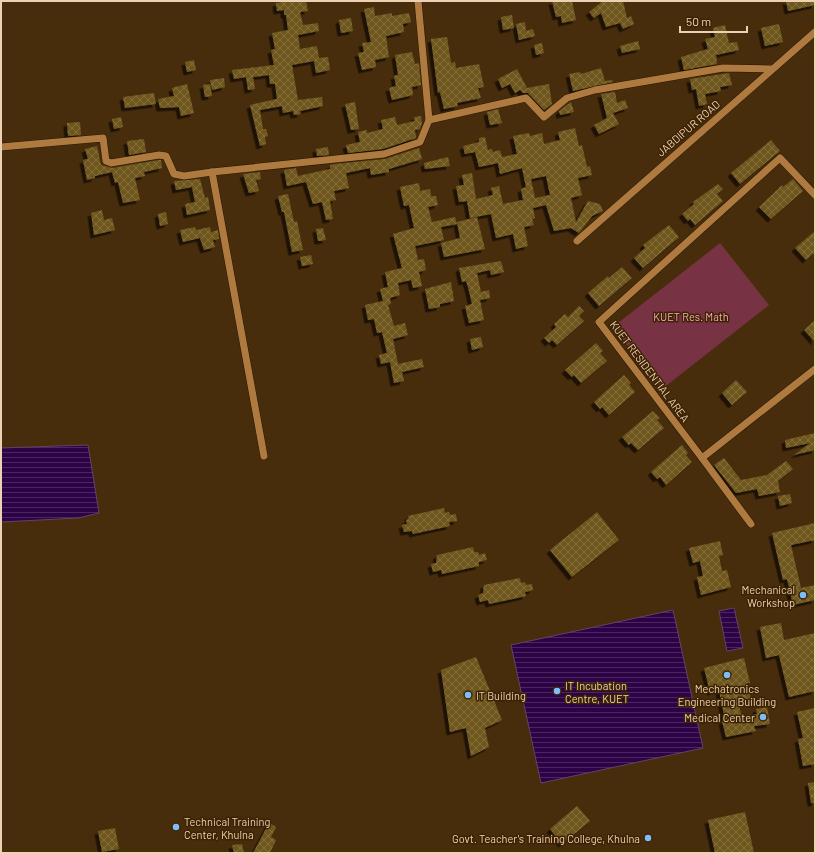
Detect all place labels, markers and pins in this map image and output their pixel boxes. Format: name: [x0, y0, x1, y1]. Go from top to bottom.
place label: Mechanical Workshop: [741, 583, 795, 609]
marker: Mechanical Workshop: [798, 590, 808, 600]
marker: Mechatronics Engineering Building: [722, 670, 732, 680]
place label: IT Incubation Centre, KUET: [565, 679, 629, 705]
place label: Mechatronics Engineering Building: [678, 682, 776, 708]
marker: IT Incubation Centre, KUET: [552, 686, 562, 696]
place label: IT Building: [476, 689, 526, 702]
marker: IT Building: [463, 690, 473, 700]
place label: Medical Center: [684, 711, 755, 724]
marker: Medical Center: [758, 712, 768, 722]
place label: Technical Training Center, Khulna: [184, 815, 271, 841]
marker: Technical Training Center, Khulna: [171, 822, 181, 832]
place label: Govt. Teacher's Training College, Khulna: [452, 832, 640, 845]
marker: Govt. Teacher's Training College, Khulna: [643, 833, 653, 843]

